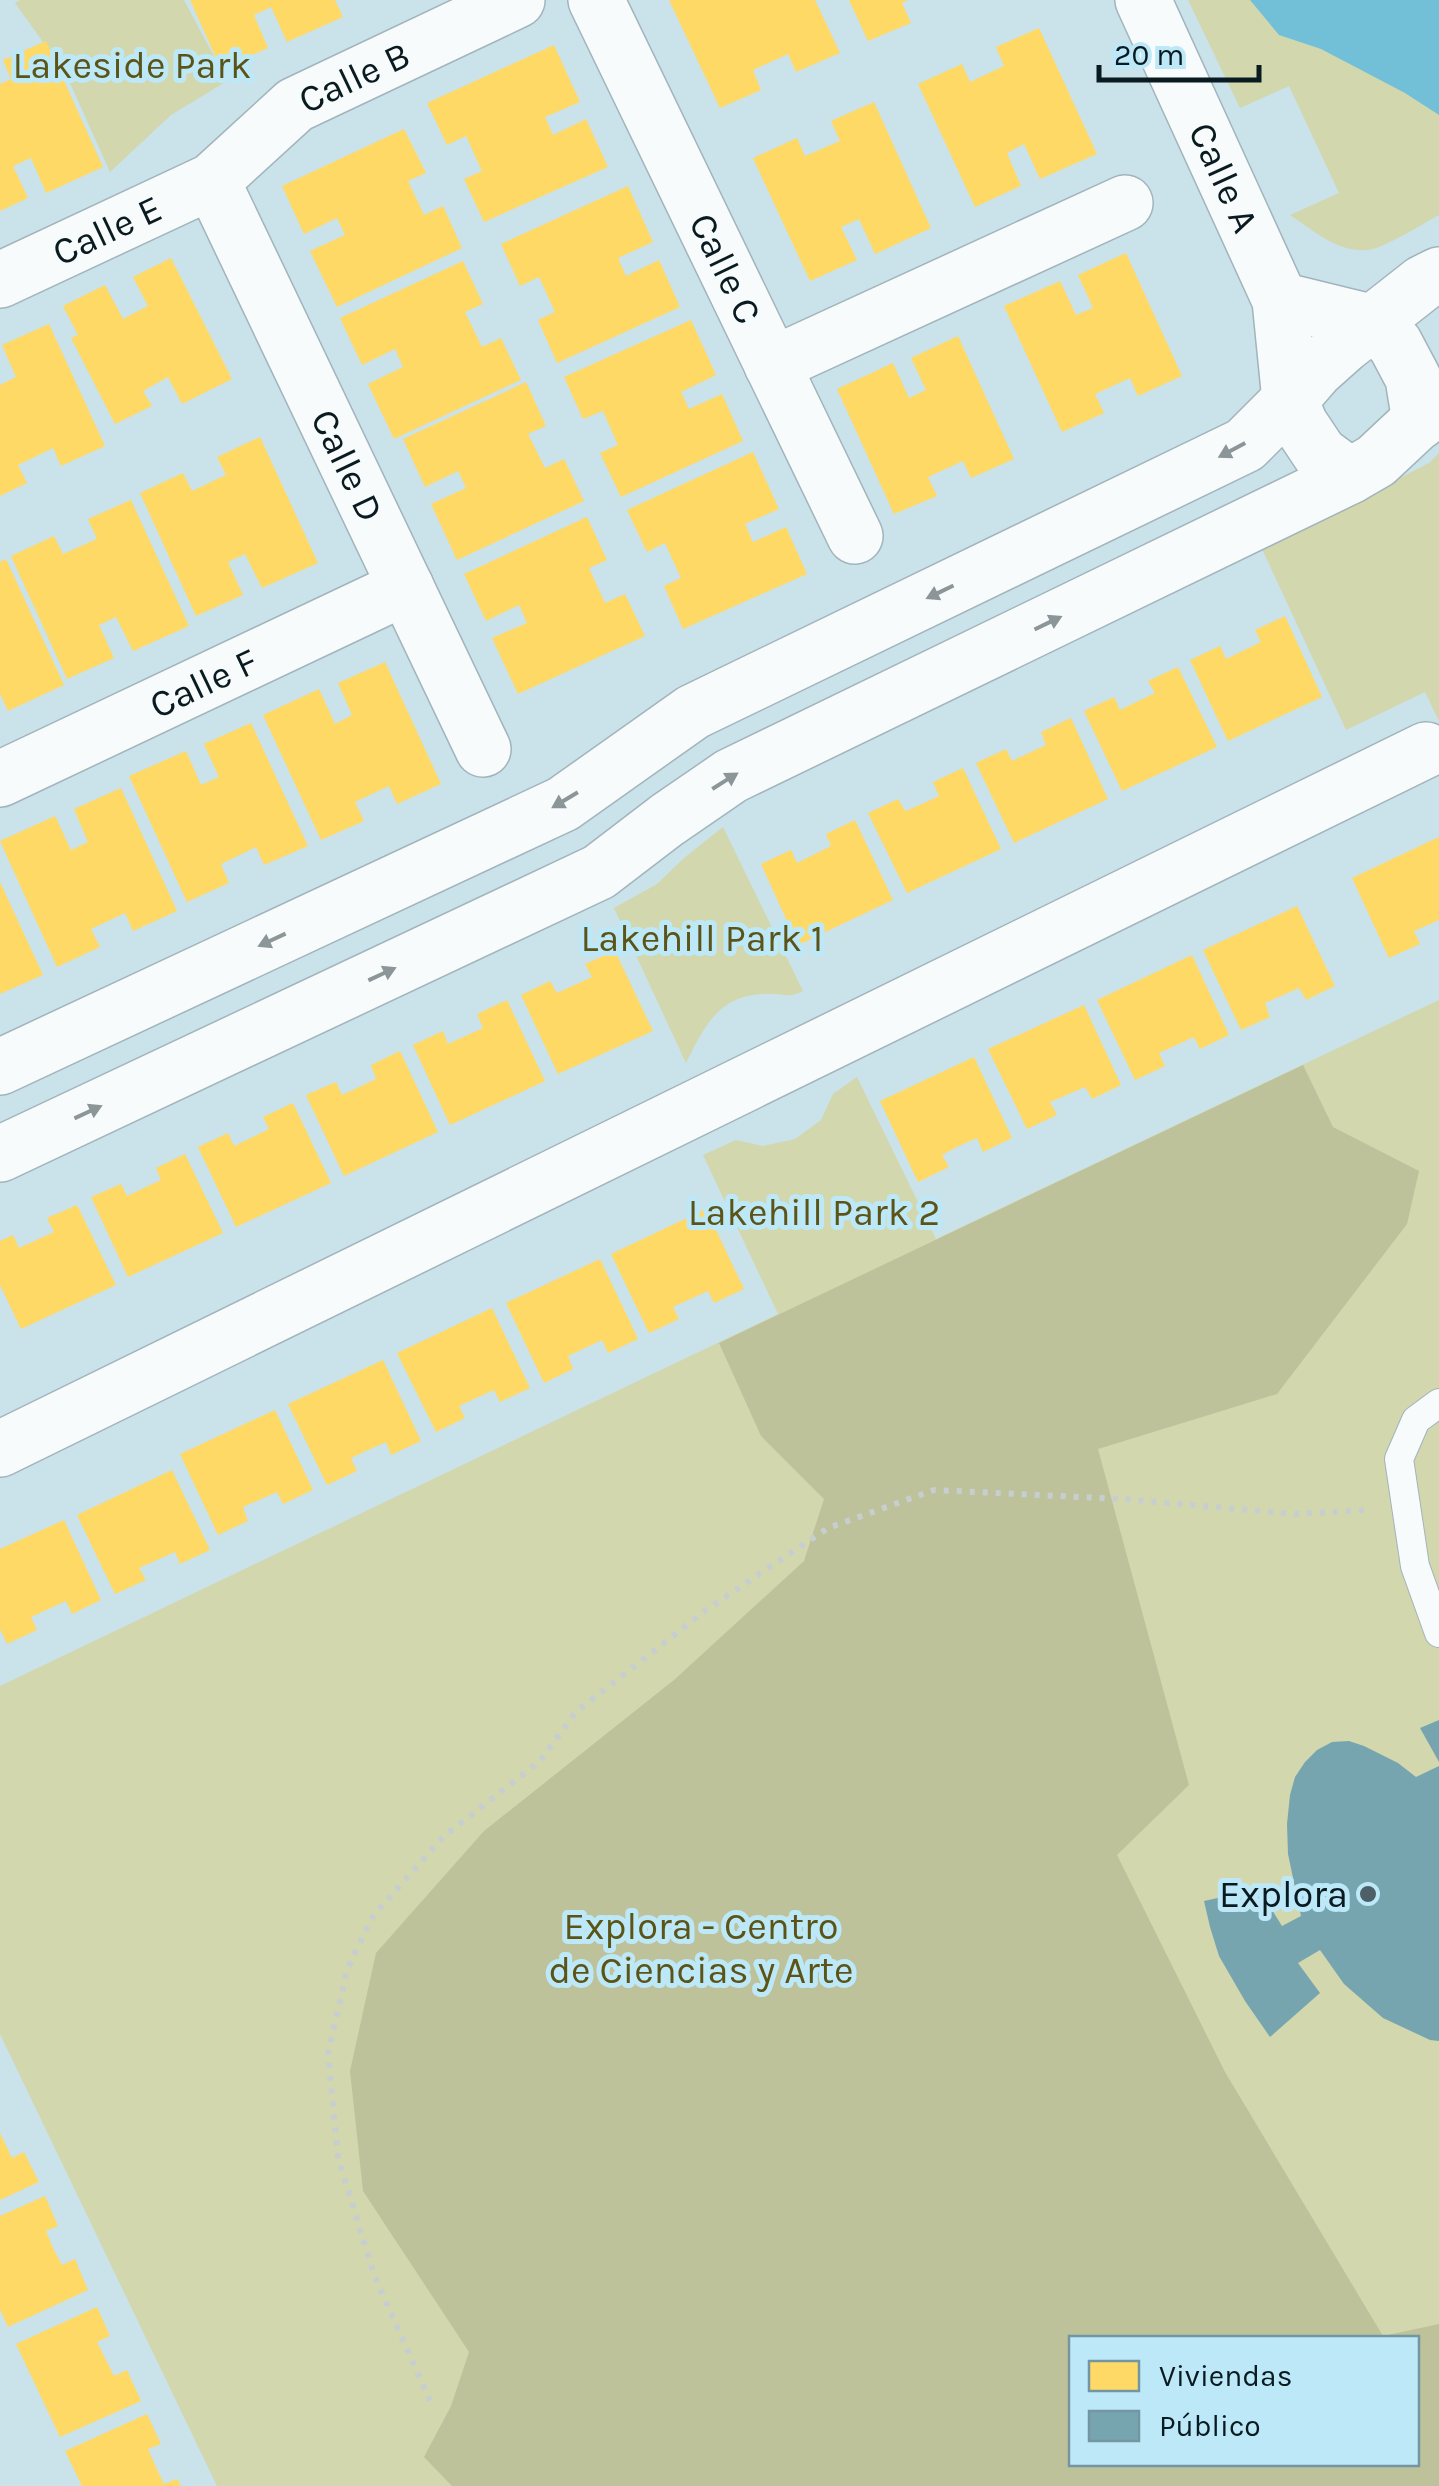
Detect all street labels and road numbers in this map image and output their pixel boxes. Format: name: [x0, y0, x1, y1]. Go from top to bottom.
street label: Calle B: [291, 32, 417, 122]
street label: Calle A: [1179, 115, 1269, 239]
street label: Calle E: [45, 185, 169, 275]
street label: Calle C: [680, 206, 771, 331]
street label: Calle D: [302, 402, 394, 529]
street label: Calle F: [142, 638, 265, 728]

